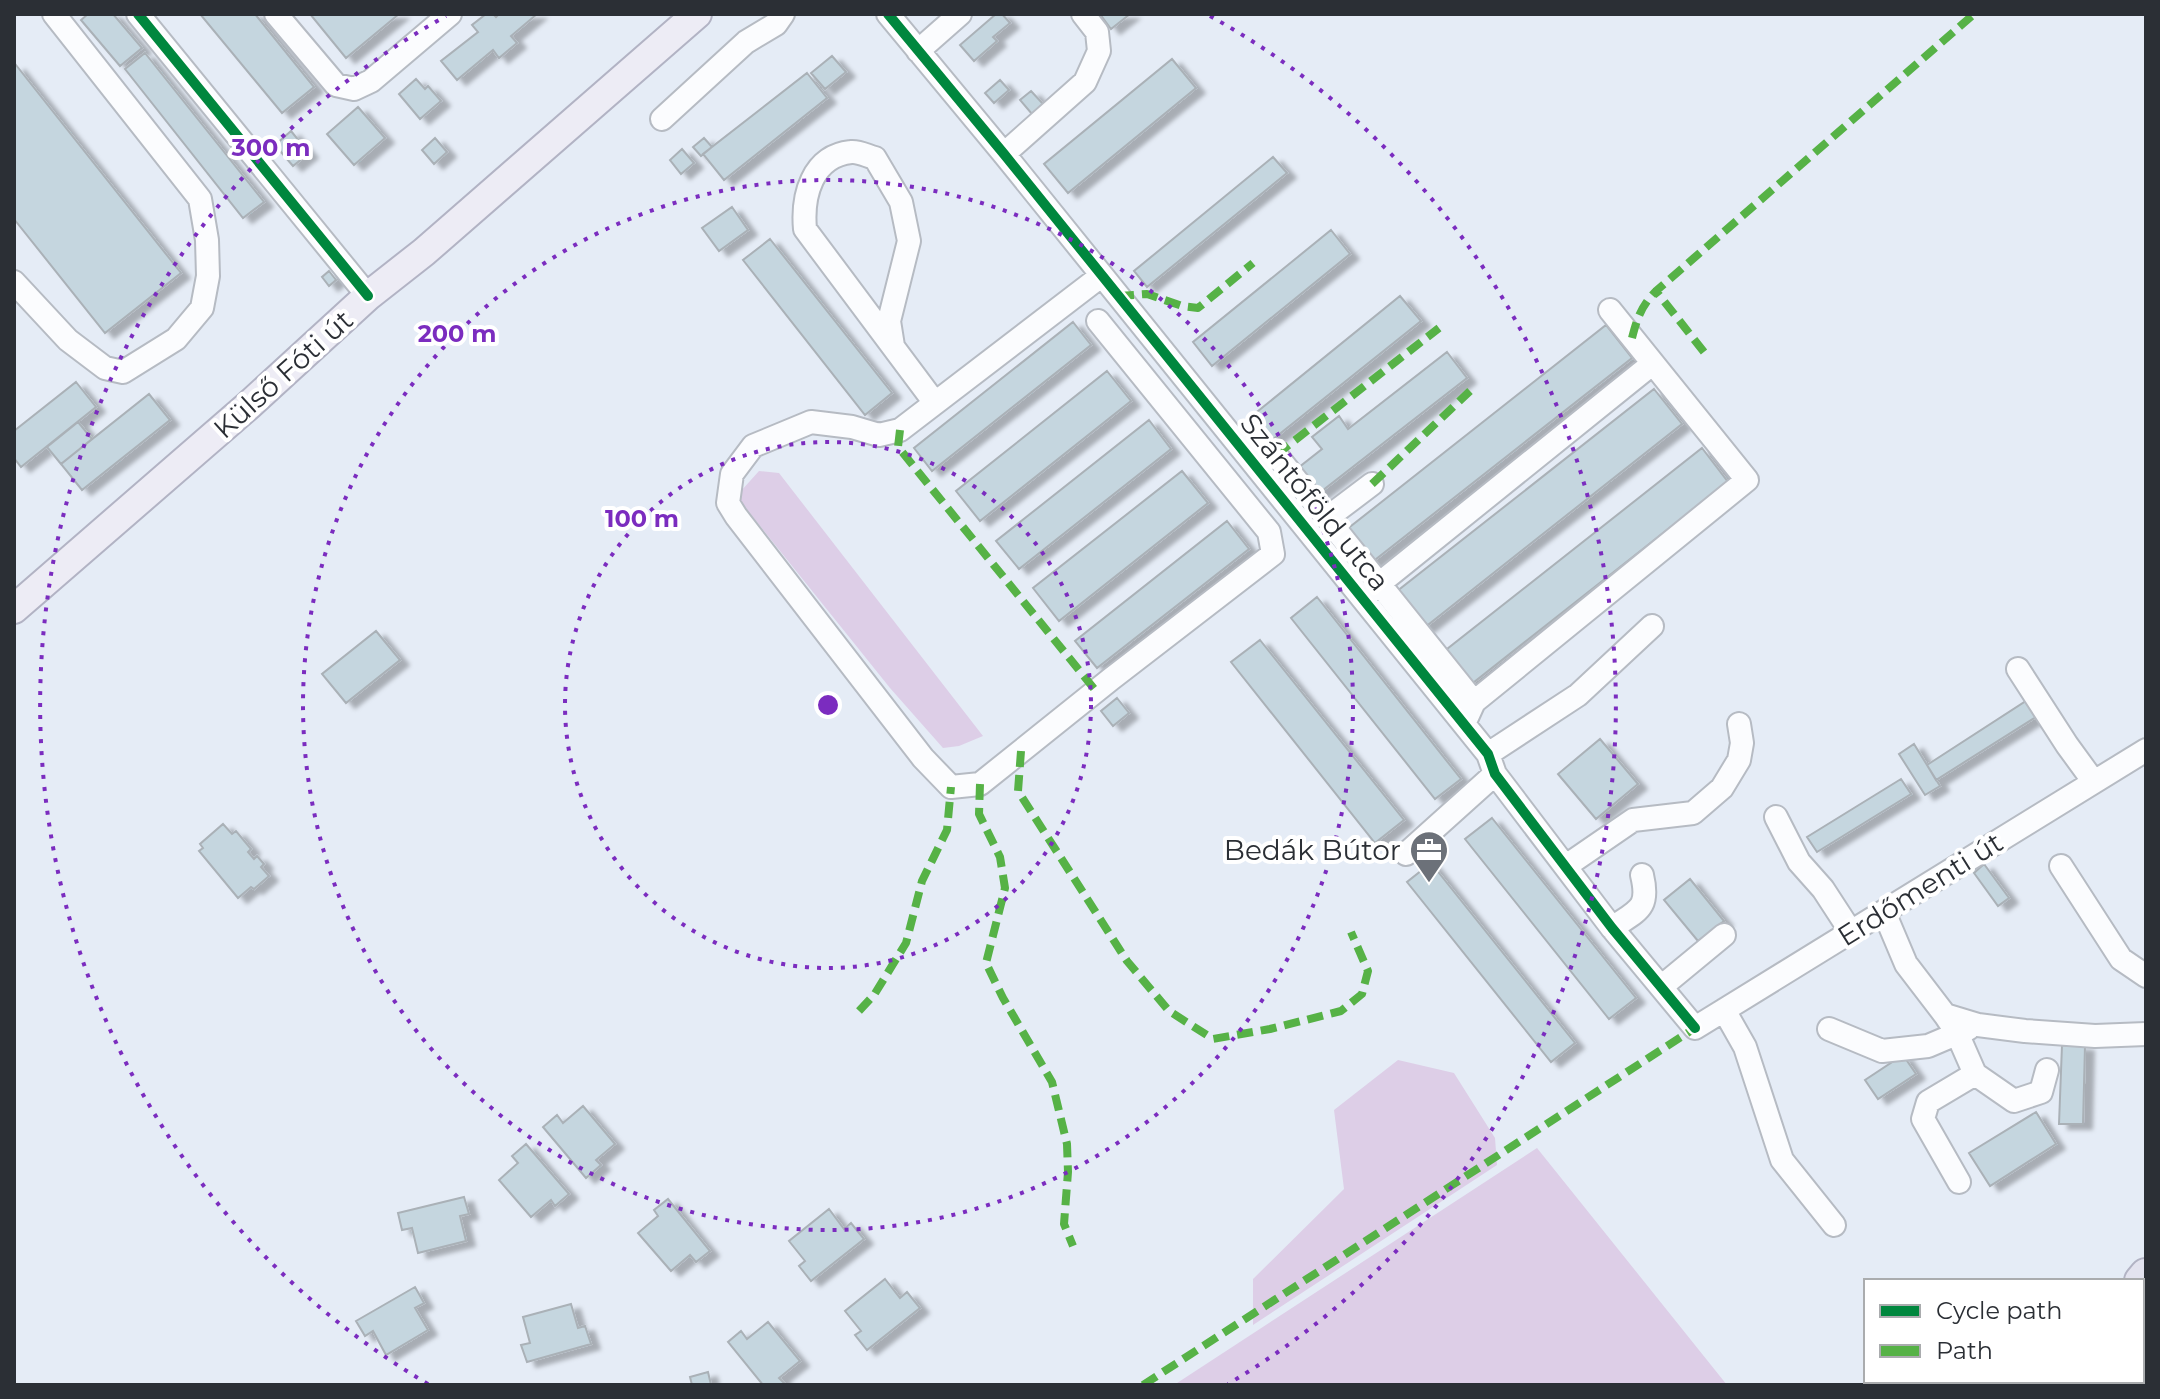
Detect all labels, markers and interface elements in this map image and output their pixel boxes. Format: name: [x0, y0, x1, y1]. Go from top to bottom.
text: 300 m: [231, 133, 310, 162]
street label: Külső Fóti út: [206, 303, 360, 445]
text: 200 m: [418, 319, 496, 348]
street label: Szántóföld utca: [1233, 407, 1397, 597]
text: 100 m: [605, 504, 679, 533]
centre of rings: [814, 691, 842, 719]
street label: Erdőmenti út: [1831, 825, 2009, 953]
office icon: Bedák Bútor: [1408, 829, 1450, 884]
place label: Bedák Bútor: [1224, 833, 1401, 867]
legend: [1864, 1279, 2144, 1383]
text: Cycle path: [1936, 1296, 2063, 1325]
text: Path: [1936, 1336, 1993, 1365]

